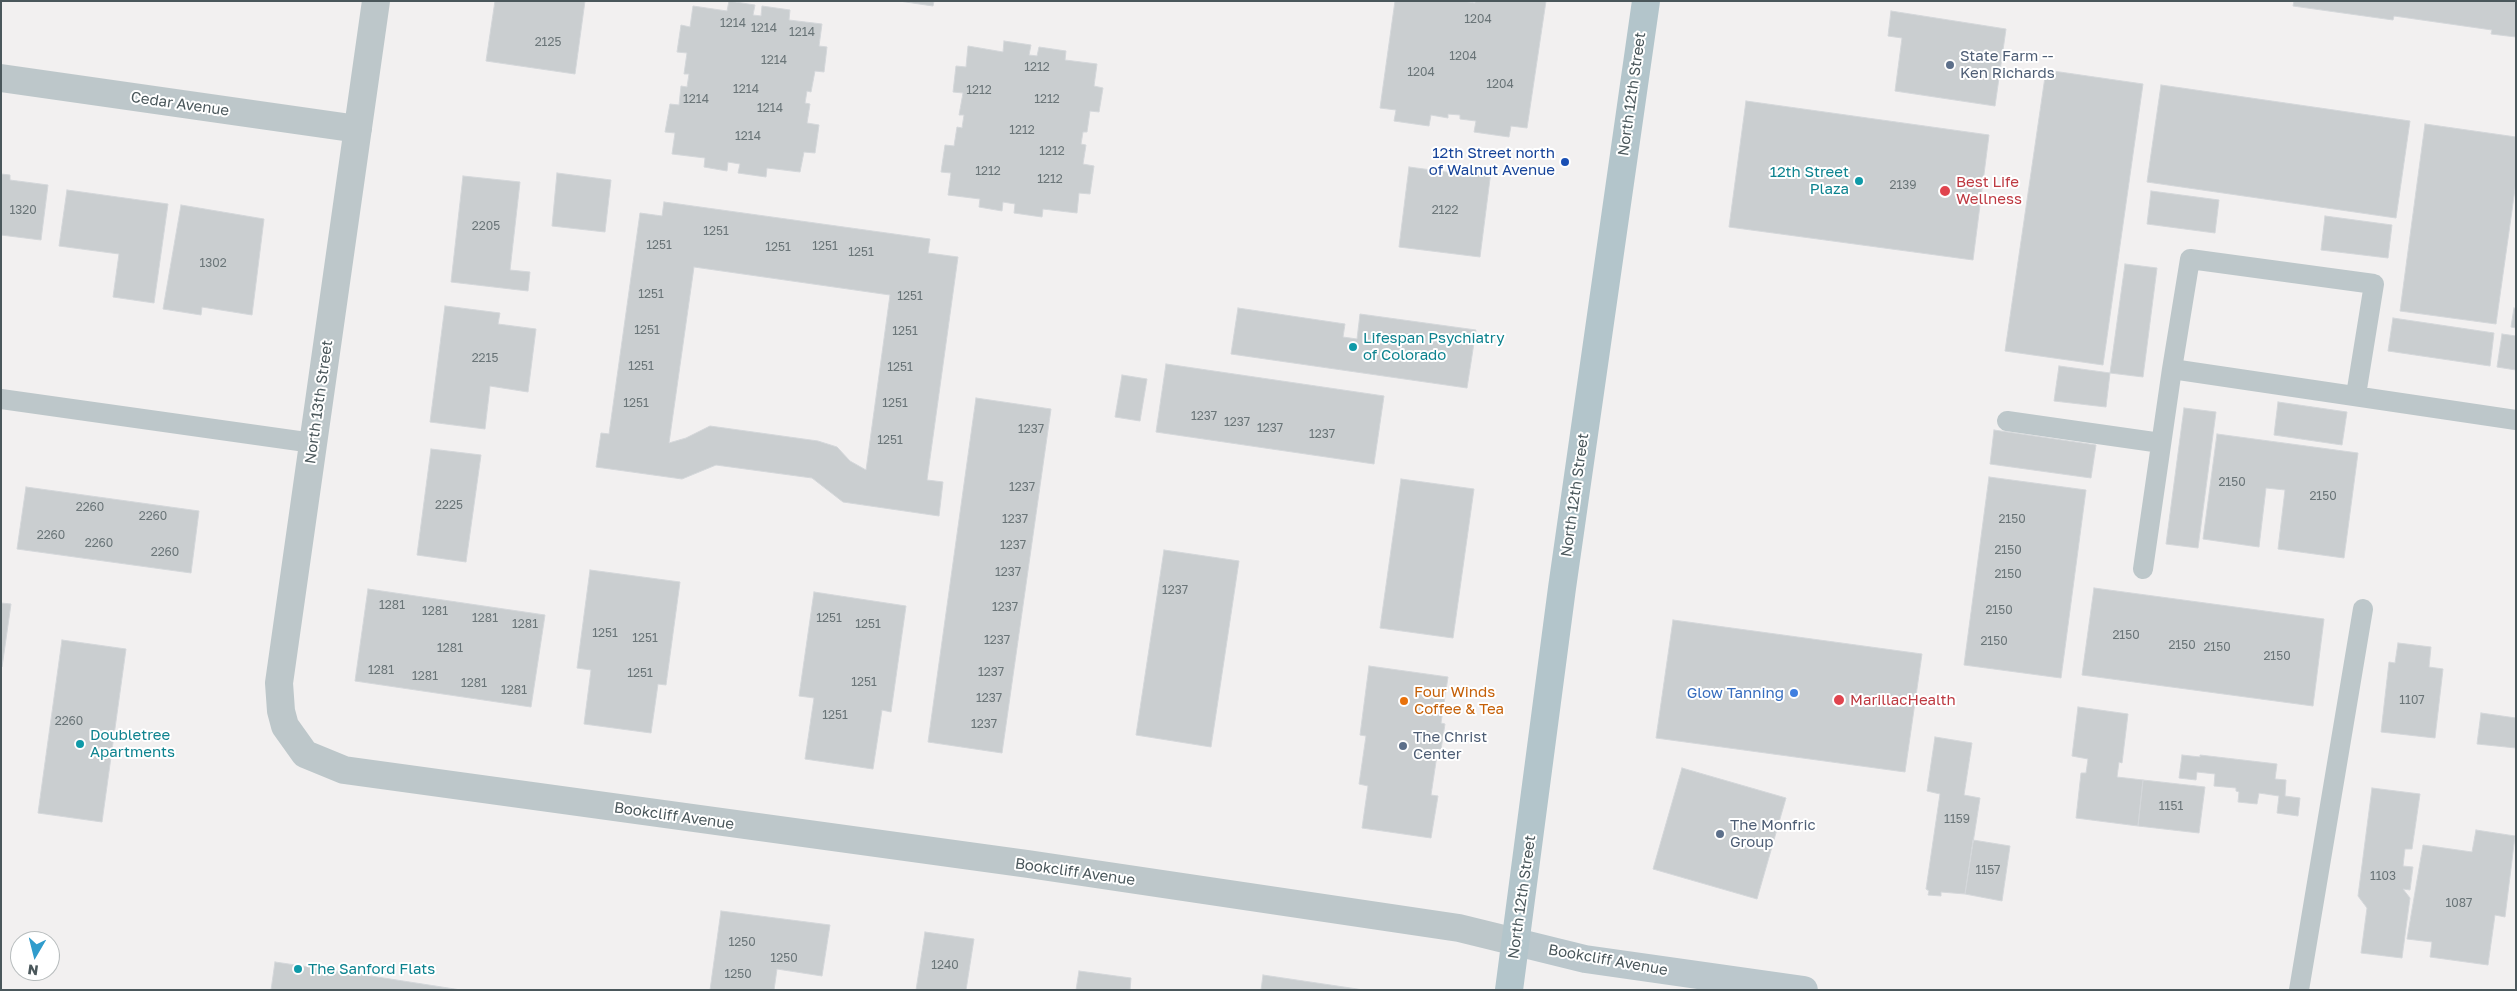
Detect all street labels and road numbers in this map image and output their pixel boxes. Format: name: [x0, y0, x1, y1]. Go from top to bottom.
street label: North 12th Street: [1614, 31, 1650, 157]
street label: Cedar Avenue: [130, 88, 230, 120]
street label: North 13th Street: [301, 339, 337, 465]
street label: North 12th Street: [1557, 432, 1593, 558]
street label: Bookcliff Avenue: [613, 799, 735, 833]
street label: North 12th Street: [1504, 834, 1540, 960]
street label: Bookcliff Avenue: [1014, 855, 1136, 889]
street label: Bookcliff Avenue: [1547, 941, 1669, 979]

